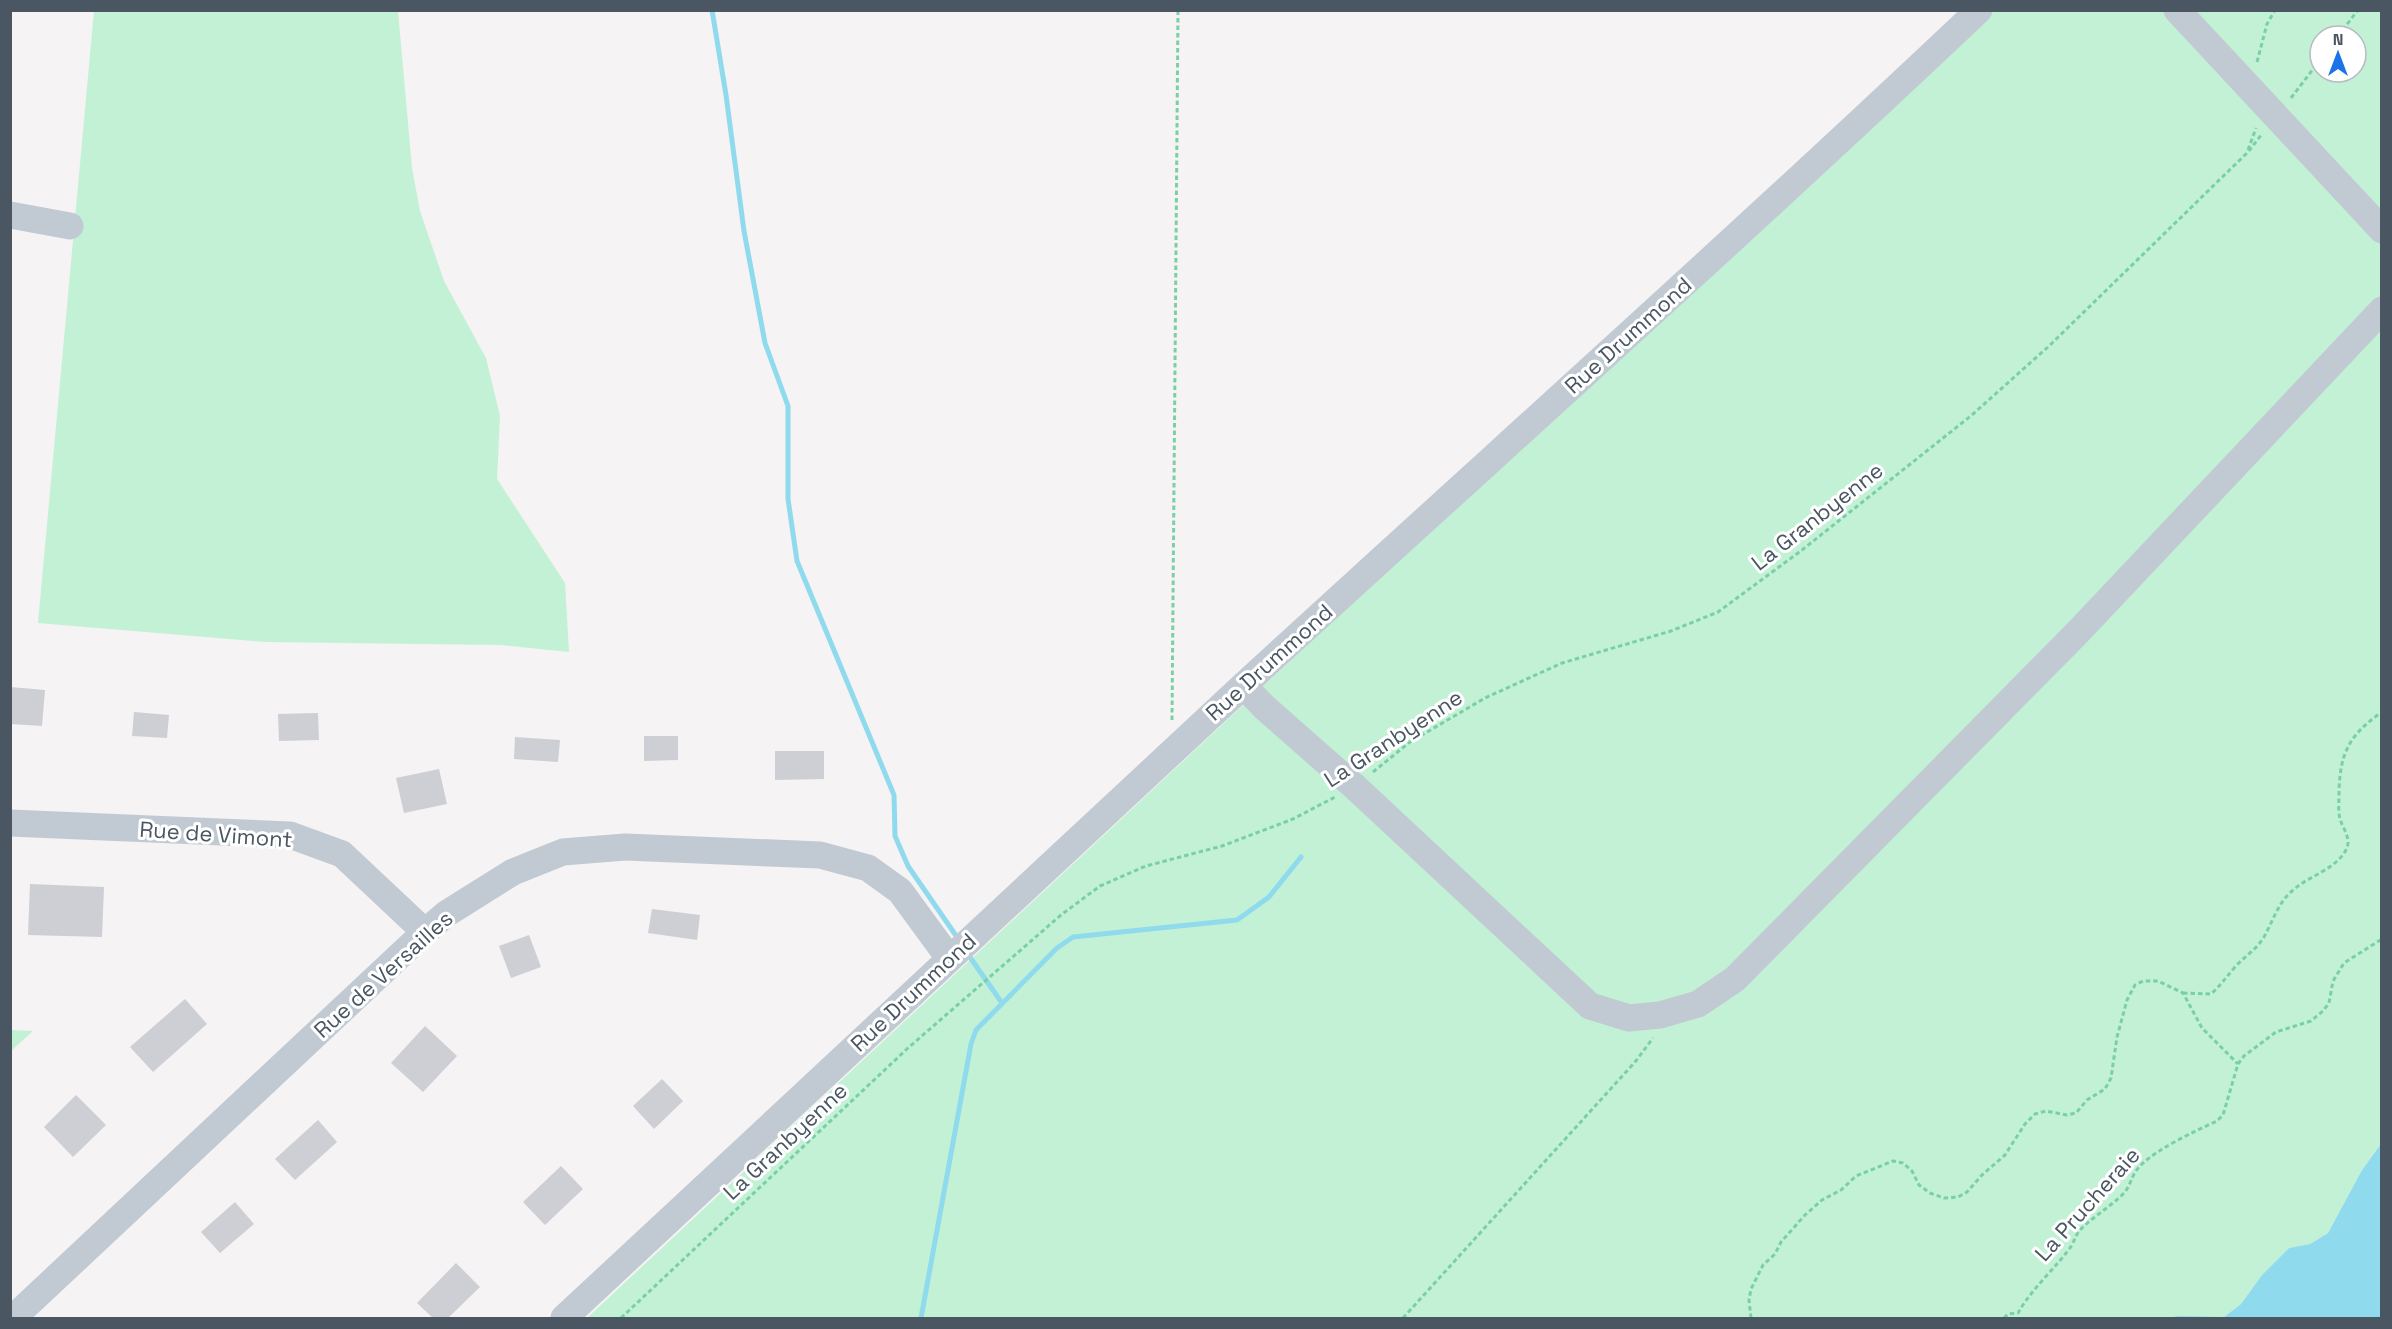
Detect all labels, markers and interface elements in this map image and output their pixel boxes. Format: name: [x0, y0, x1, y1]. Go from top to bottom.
north arrow: [2308, 24, 2368, 84]
text: N: [2333, 29, 2343, 50]
street label: Rue Drummond: [1559, 271, 1697, 399]
street label: La Granbyenne: [1746, 456, 1888, 576]
street label: Rue Drummond: [1200, 598, 1338, 726]
street label: La Granbyenne: [1318, 683, 1468, 793]
street label: Rue de Vimont: [139, 815, 293, 853]
street label: Rue de Versailles: [308, 904, 458, 1044]
street label: Rue Drummond: [844, 927, 982, 1057]
street label: La Granbyenne: [717, 1076, 853, 1206]
street label: La Prucheraie: [2028, 1141, 2146, 1267]

